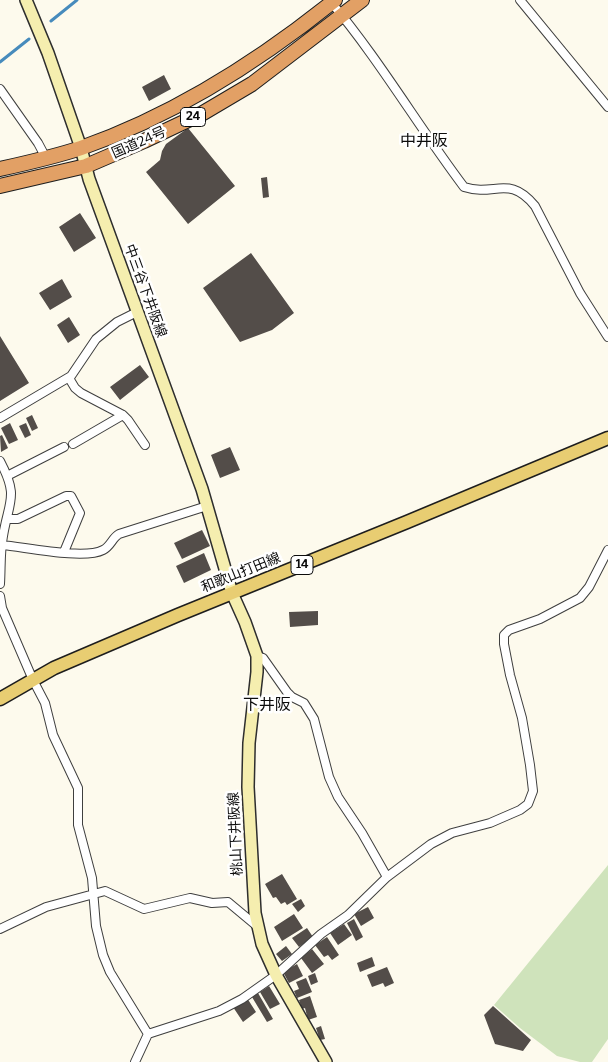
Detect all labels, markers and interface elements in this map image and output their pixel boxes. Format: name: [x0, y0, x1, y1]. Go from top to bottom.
road number: 24: [180, 108, 206, 126]
street label: 国道24号: [109, 124, 169, 162]
district label: 中井阪: [400, 132, 448, 152]
street label: 中三谷下井阪線: [120, 242, 170, 340]
street label: 和歌山打田線: [199, 549, 283, 597]
road number: 14: [291, 556, 313, 574]
district label: 下井阪: [243, 696, 291, 716]
street label: 桃山下井阪線: [225, 792, 247, 876]

